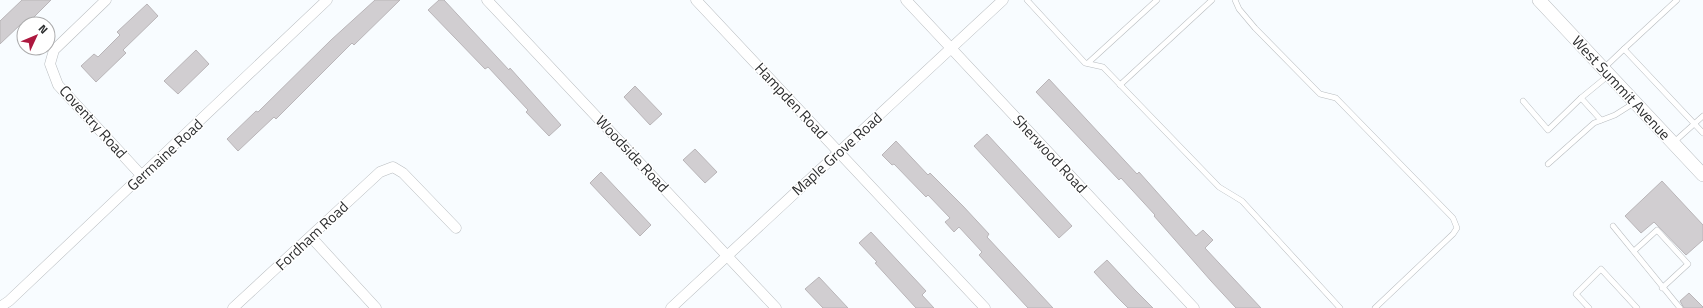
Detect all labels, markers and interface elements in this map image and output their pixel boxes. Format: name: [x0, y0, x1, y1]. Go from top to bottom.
north arrow: [16, 16, 56, 56]
text: N: [35, 21, 52, 37]
street label: West Summit Avenue: [1567, 30, 1676, 145]
street label: Hampden Road: [750, 57, 833, 144]
street label: Coventry Road: [54, 80, 133, 164]
street label: Maple Grove Road: [786, 107, 887, 201]
street label: Sherwood Road: [1008, 109, 1093, 198]
street label: Woodside Road: [590, 110, 674, 197]
street label: Germaine Road: [121, 113, 208, 196]
street label: Fordham Road: [270, 196, 353, 276]

